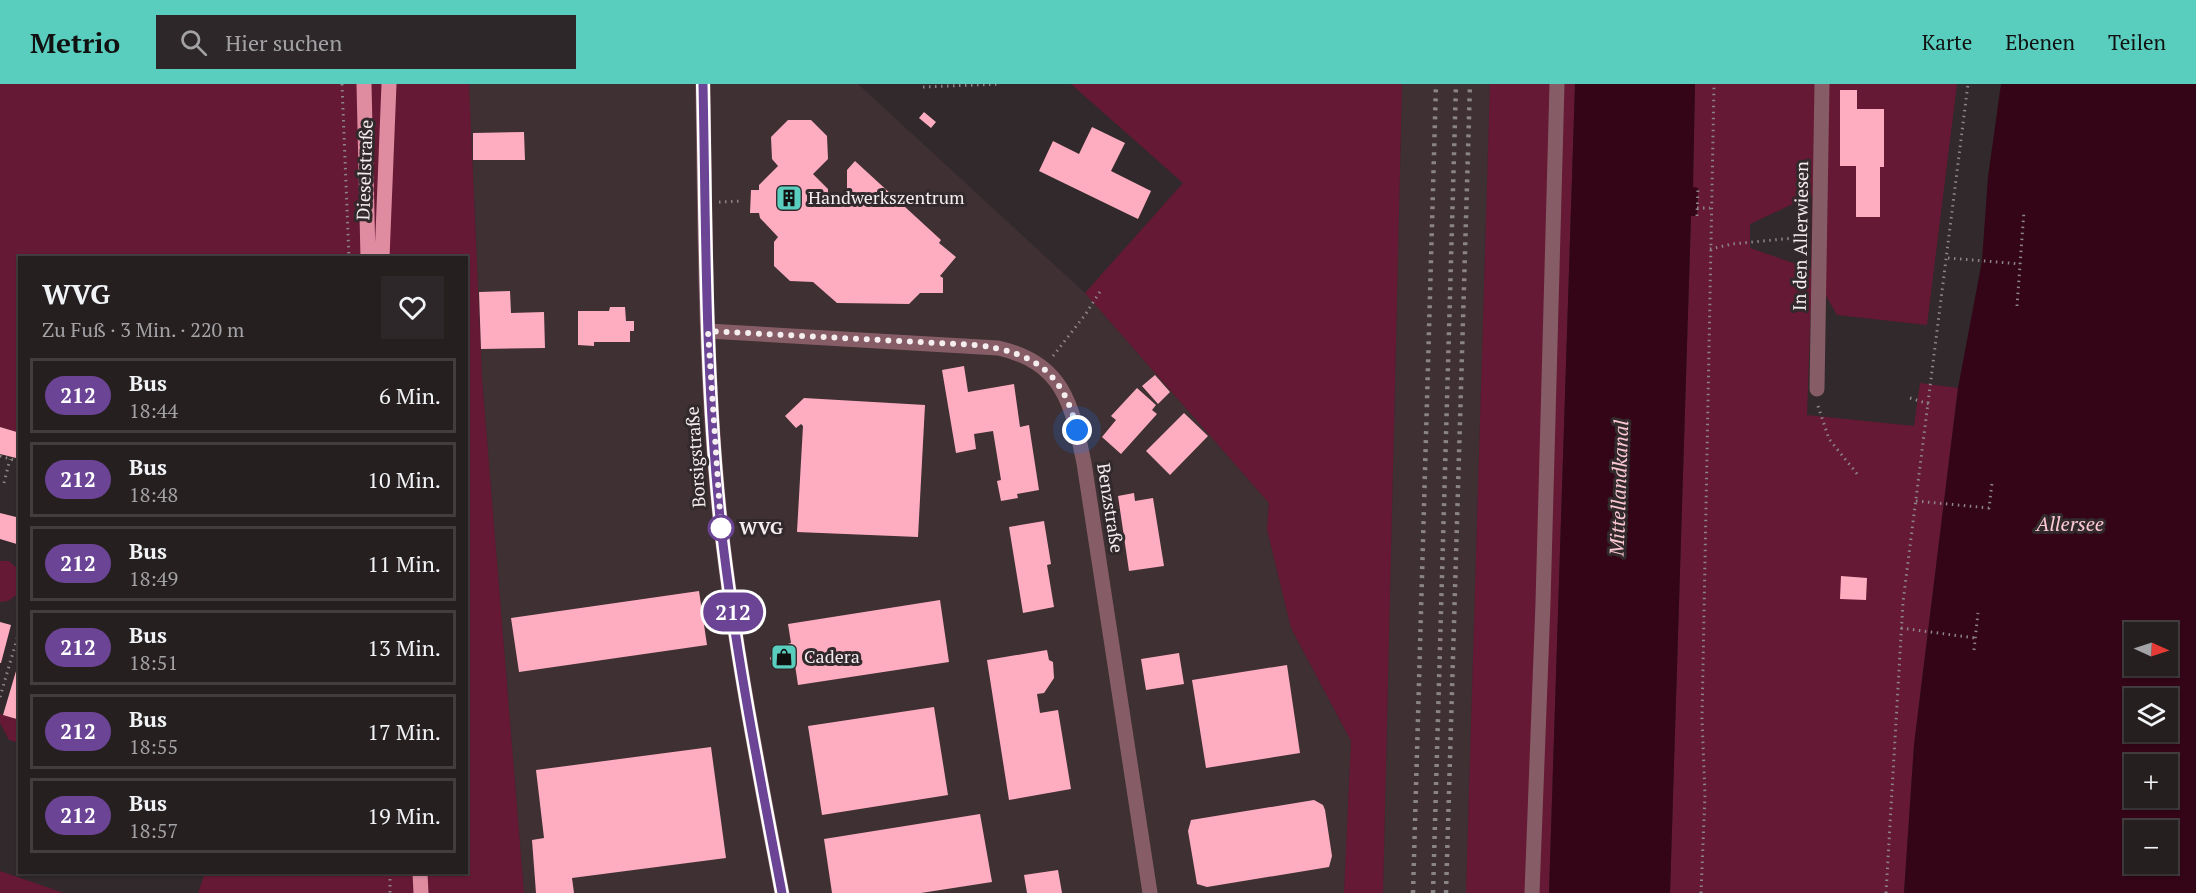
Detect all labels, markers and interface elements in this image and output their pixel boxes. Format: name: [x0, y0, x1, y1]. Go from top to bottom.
search box: [156, 15, 576, 69]
text: Metrio: [30, 24, 120, 61]
icon: search: [177, 26, 210, 59]
text: Hier suchen: [225, 28, 342, 57]
text: Karte: [1922, 28, 1972, 56]
text: Ebenen: [2005, 28, 2075, 56]
text: Teilen: [2108, 28, 2166, 56]
street label: Dieselstraße: [350, 119, 378, 221]
street label: In den Allerwiesen: [1787, 161, 1813, 311]
building icon: Handwerkszentrum: [774, 183, 804, 213]
place label: Handwerkszentrum: [808, 185, 965, 209]
text: WVG: [42, 275, 110, 312]
button: heart: [381, 276, 444, 339]
text: Zu Fuß · 3 Min. · 220 m: [42, 316, 244, 343]
text: Bus: [129, 368, 167, 397]
text: 212: [60, 381, 96, 409]
text: 6 Min.: [379, 381, 441, 410]
text: 18:44: [129, 397, 178, 424]
street label: Borsigstraße: [679, 406, 711, 509]
your location: [1062, 415, 1092, 445]
water label: Mittellandkanal: [1603, 419, 1634, 557]
text: Bus: [129, 452, 167, 481]
street label: Benzstraße: [1092, 461, 1130, 554]
text: 212: [60, 465, 96, 493]
text: 10 Min.: [367, 465, 441, 494]
text: 18:48: [129, 481, 178, 508]
water label: Allersee: [2035, 510, 2104, 537]
marker: WVG: [708, 515, 734, 541]
place label: WVG: [739, 515, 783, 539]
text: Bus: [129, 536, 167, 565]
text: 212: [60, 549, 96, 577]
text: 11 Min.: [367, 549, 441, 578]
text: 18:49: [129, 565, 178, 592]
line badge: 212: [698, 592, 768, 632]
text: 212: [715, 598, 751, 626]
text: Bus: [129, 620, 167, 649]
north arrow: [2124, 622, 2178, 676]
map controls: [2124, 622, 2178, 874]
text: 212: [60, 633, 96, 661]
text: 13 Min.: [367, 633, 441, 662]
shop icon: Cadera: [769, 642, 799, 672]
place label: Cadera: [804, 644, 860, 668]
text: 18:51: [129, 649, 178, 676]
button: layers: [2124, 688, 2178, 742]
text: Bus: [129, 704, 167, 733]
text: 212: [60, 717, 96, 745]
text: 17 Min.: [367, 717, 441, 746]
text: 18:55: [129, 733, 178, 760]
button: +: [2124, 754, 2178, 808]
text: Bus: [129, 788, 167, 817]
text: 212: [60, 801, 96, 829]
text: 19 Min.: [367, 801, 441, 830]
text: 18:57: [129, 817, 178, 844]
button: −: [2124, 820, 2178, 874]

